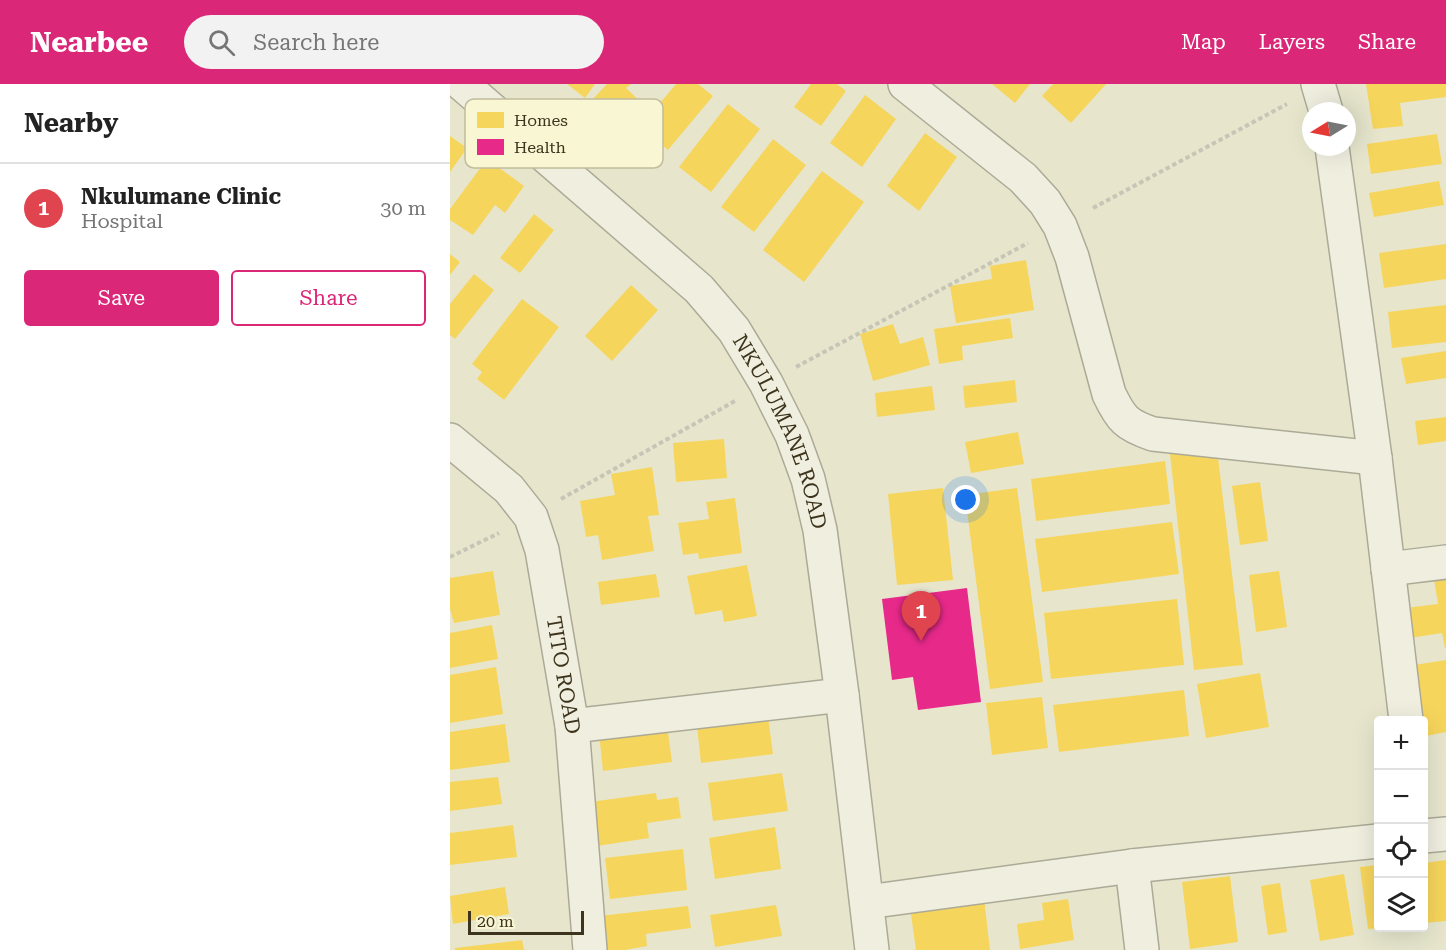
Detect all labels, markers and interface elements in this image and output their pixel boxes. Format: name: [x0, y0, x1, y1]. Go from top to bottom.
search box: [184, 15, 604, 69]
text: Nearbee: [30, 26, 148, 59]
icon: search: [205, 26, 238, 59]
text: Search here: [253, 30, 379, 55]
text: Map: [1181, 30, 1226, 54]
text: Layers: [1259, 30, 1325, 54]
text: Share: [1358, 30, 1416, 54]
legend: [465, 99, 663, 168]
north arrow: [1302, 102, 1356, 156]
text: Nearby: [24, 108, 118, 138]
text: Homes: [514, 111, 568, 130]
text: Health: [514, 138, 566, 157]
text: Nkulumane Clinic: [81, 184, 281, 209]
text: 1: [38, 196, 49, 220]
text: 30 m: [380, 196, 426, 220]
text: Hospital: [81, 209, 163, 233]
button: Save: [24, 270, 219, 326]
button: Share: [231, 270, 426, 326]
street label: NKULUMANE ROAD: [728, 330, 831, 531]
your location: [951, 485, 980, 514]
pin: 1: [902, 592, 940, 641]
street label: TITO ROAD: [541, 614, 585, 736]
map controls: [1374, 716, 1428, 932]
button: +: [1374, 716, 1428, 770]
button: −: [1374, 770, 1428, 824]
button: locate: [1374, 824, 1428, 878]
button: layers: [1374, 878, 1428, 932]
scale bar: [468, 908, 584, 936]
text: 20 m: [477, 912, 514, 931]

